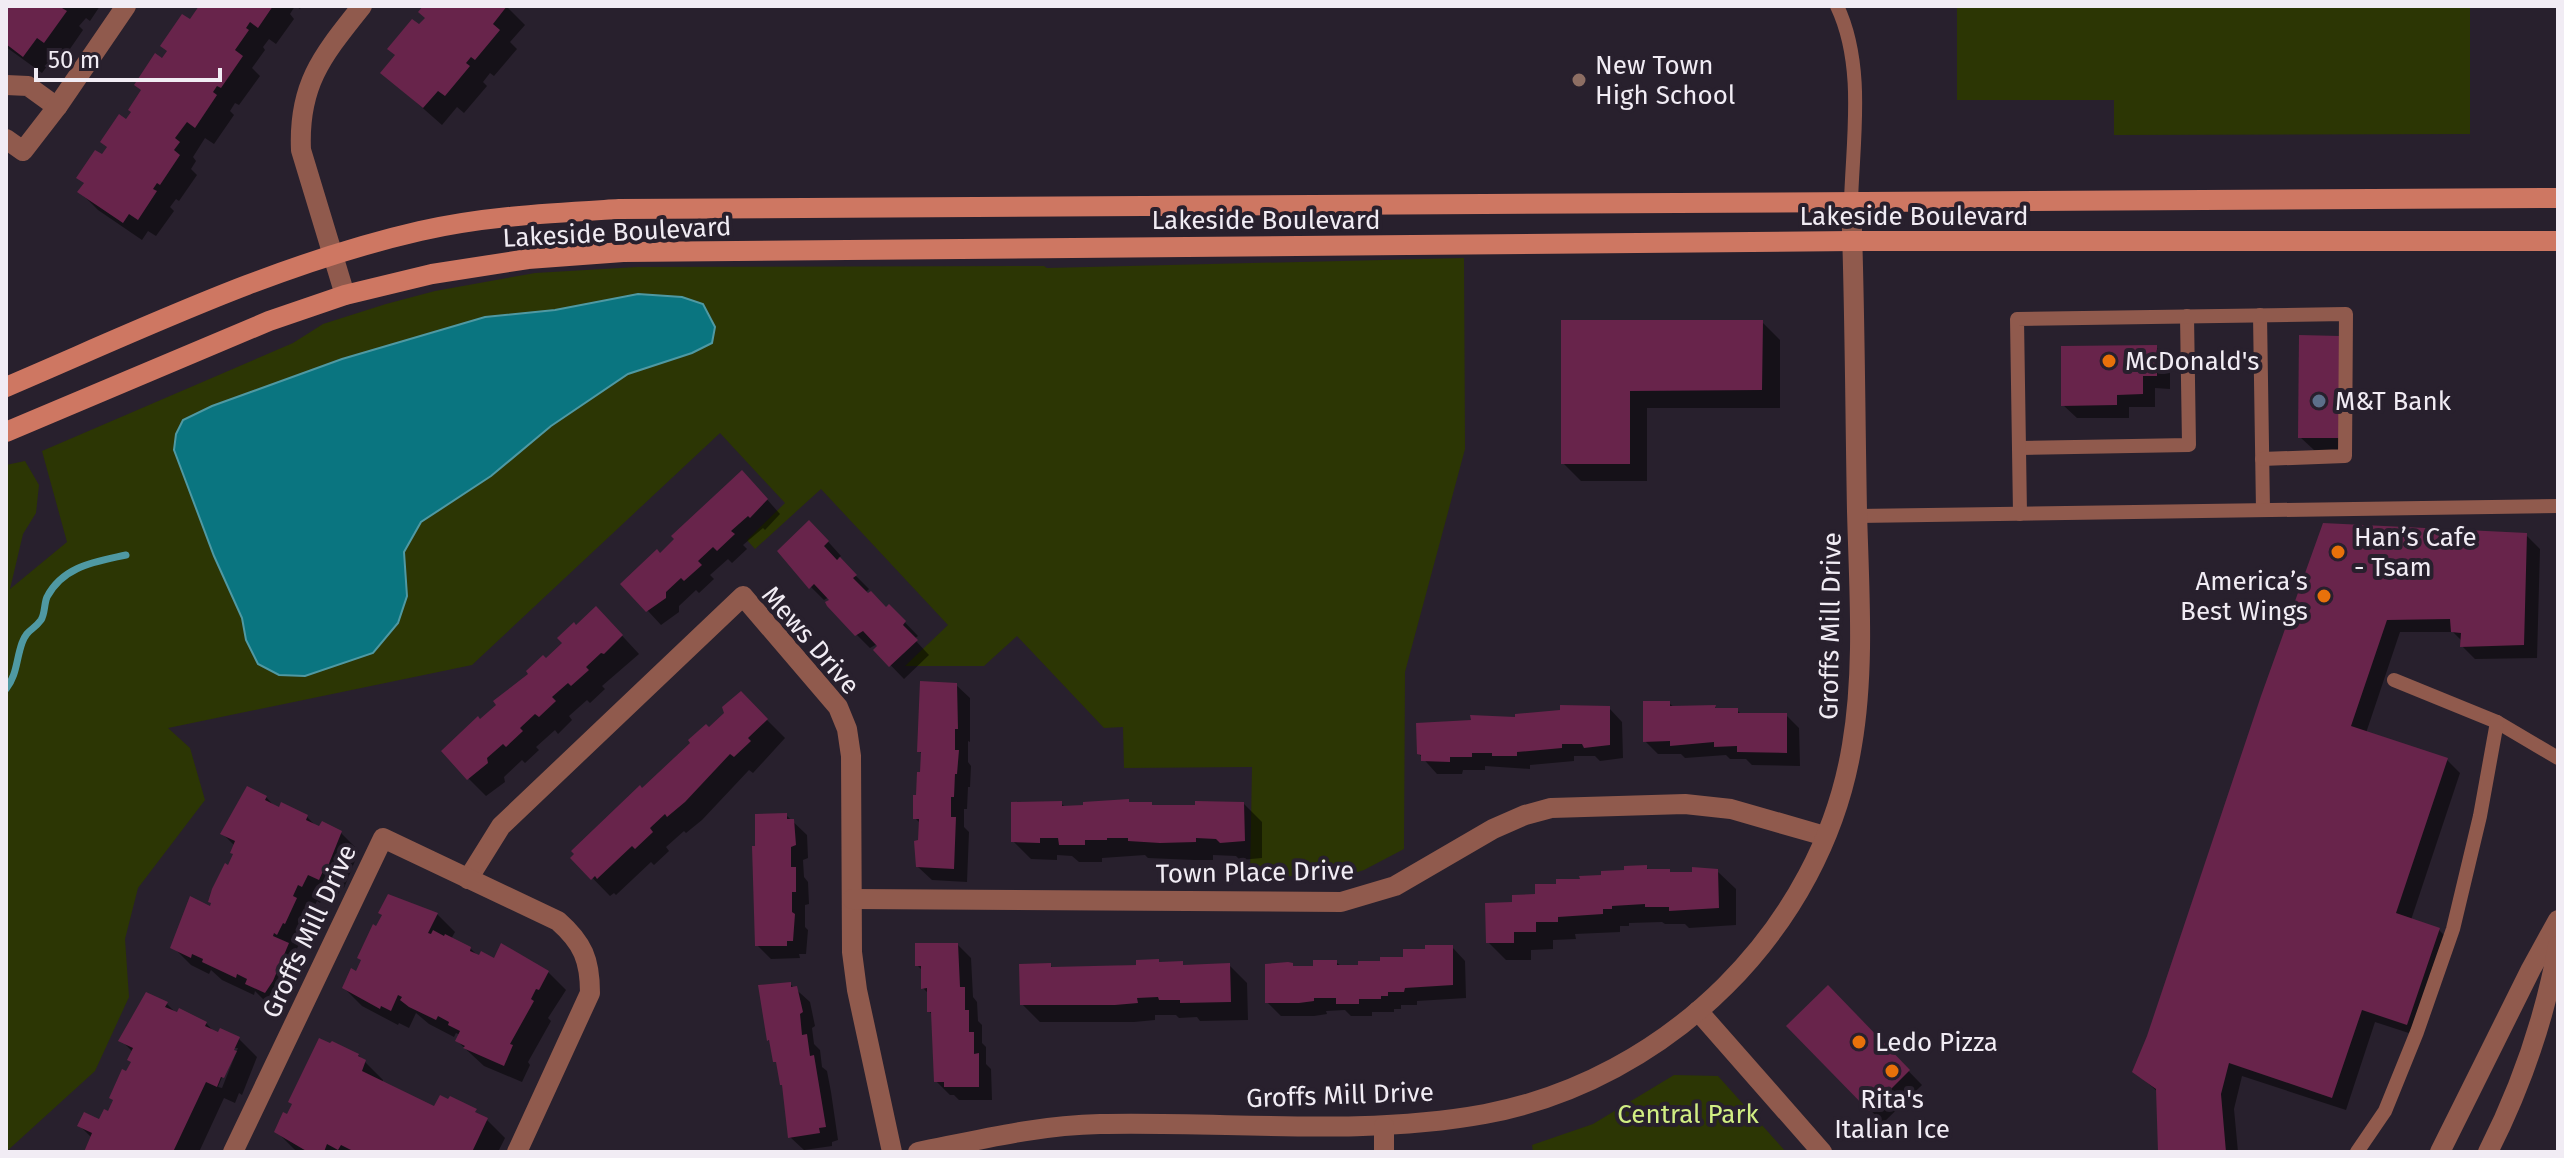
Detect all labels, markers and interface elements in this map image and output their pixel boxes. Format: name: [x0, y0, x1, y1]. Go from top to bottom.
scale bar: [36, 32, 220, 82]
text: 50 m: [48, 46, 100, 74]
place label: New Town High School: [1595, 50, 1736, 111]
marker: New Town High School: [1570, 71, 1588, 89]
street label: Lakeside Boulevard: [1799, 201, 2029, 232]
street label: Lakeside Boulevard: [1151, 205, 1381, 236]
street label: Lakeside Boulevard: [502, 211, 732, 254]
place label: McDonald's: [2125, 346, 2259, 377]
marker: McDonald's: [2100, 352, 2118, 370]
place label: M&T Bank: [2335, 386, 2452, 417]
marker: M&T Bank: [2310, 392, 2328, 410]
place label: Han’s Cafe - Tsam: [2354, 522, 2477, 583]
street label: Groffs Mill Drive: [1813, 532, 1848, 720]
marker: Han’s Cafe - Tsam: [2329, 543, 2347, 561]
place label: America’s Best Wings: [2180, 566, 2308, 627]
street label: Mews Drive: [755, 580, 866, 701]
marker: America’s Best Wings: [2315, 587, 2333, 605]
street label: Groffs Mill Drive: [256, 840, 363, 1023]
street label: Town Place Drive: [1156, 855, 1354, 890]
place label: Ledo Pizza: [1875, 1027, 1998, 1058]
marker: Ledo Pizza: [1850, 1033, 1868, 1051]
marker: Rita's Italian Ice: [1883, 1062, 1901, 1080]
street label: Groffs Mill Drive: [1246, 1077, 1434, 1114]
place label: Rita's Italian Ice: [1834, 1084, 1950, 1145]
park label: Central Park: [1617, 1099, 1759, 1130]

